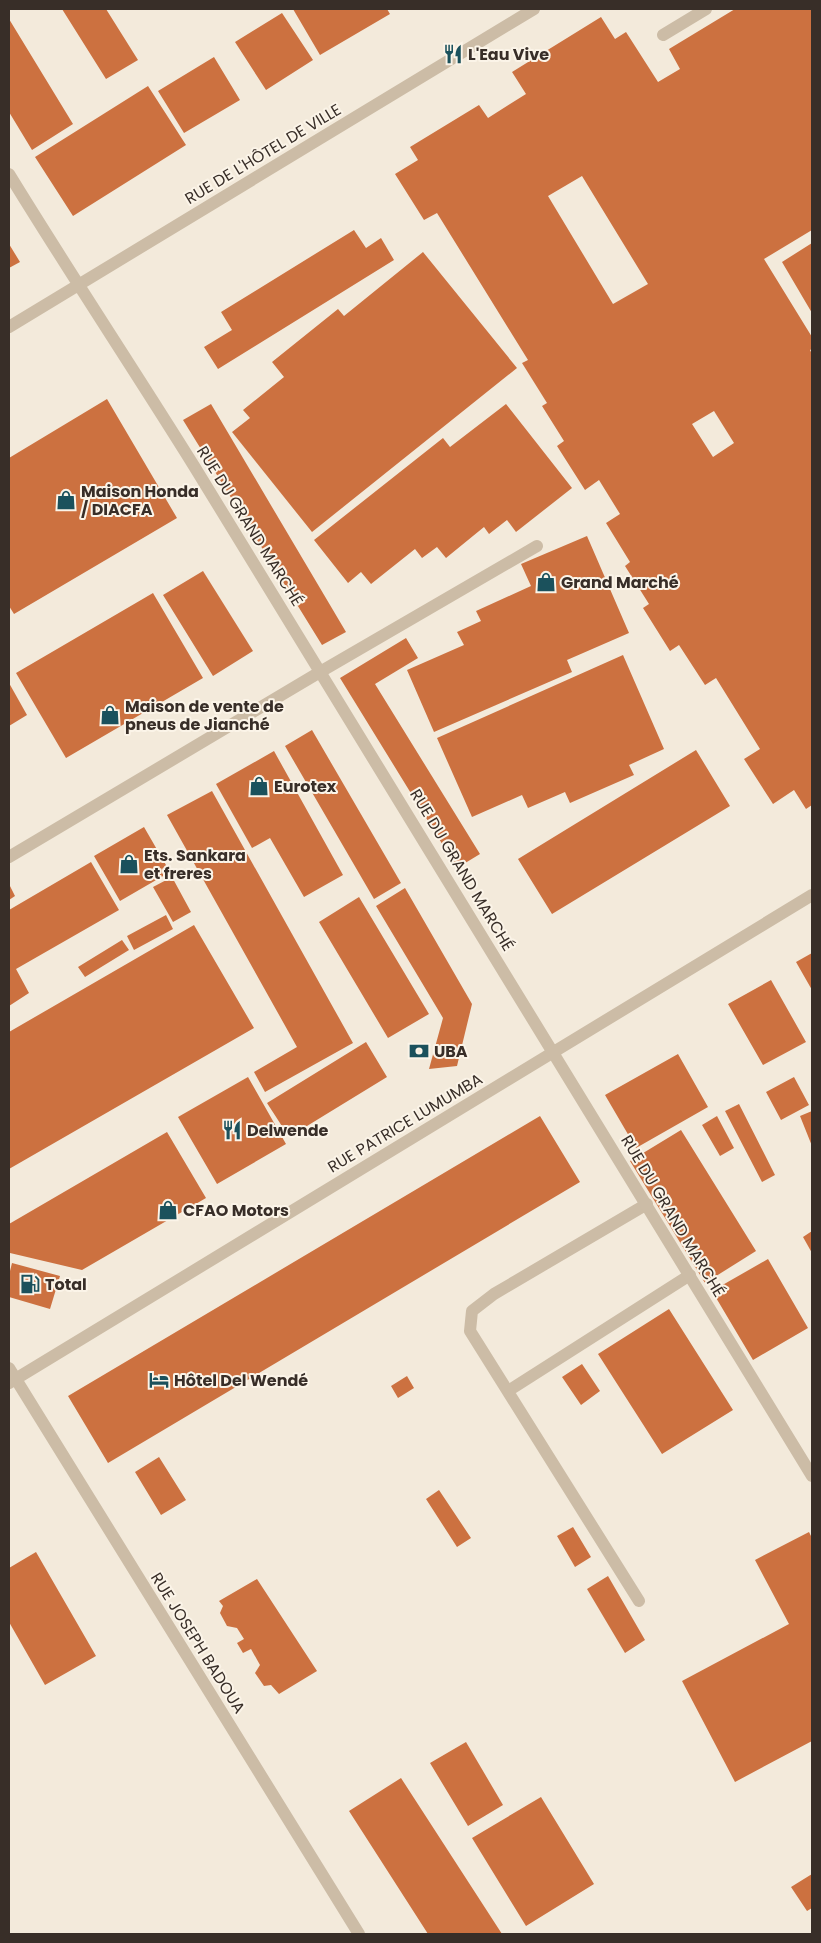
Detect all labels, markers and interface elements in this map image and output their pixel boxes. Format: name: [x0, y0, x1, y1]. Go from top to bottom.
restaurant icon: L'Eau Vive: [442, 43, 464, 65]
place label: L'Eau Vive: [468, 43, 549, 66]
street label: RUE DE L'HÔTEL DE VILLE: [181, 98, 345, 210]
street label: RUE DU GRAND MARCHÉ: [191, 441, 309, 611]
place label: Maison Honda / DIACFA: [81, 480, 199, 521]
shop icon: Maison Honda / DIACFA: [55, 489, 77, 511]
shop icon: Grand Marché: [535, 571, 557, 593]
place label: Grand Marché: [561, 571, 679, 594]
place label: Maison de vente de pneus de Jianché: [125, 695, 284, 736]
shop icon: Maison de vente de pneus de Jianché: [99, 704, 121, 726]
shop icon: Eurotex: [248, 775, 270, 797]
place label: Eurotex: [274, 775, 337, 798]
street label: RUE DU GRAND MARCHÉ: [404, 785, 520, 955]
place label: Ets. Sankara et freres: [144, 844, 246, 885]
shop icon: Ets. Sankara et freres: [118, 853, 140, 875]
bank icon: UBA: [408, 1040, 430, 1062]
place label: UBA: [434, 1040, 468, 1063]
street label: RUE PATRICE LUMUMBA: [323, 1067, 487, 1178]
restaurant icon: Delwende: [221, 1119, 243, 1141]
place label: Delwende: [247, 1119, 329, 1142]
street label: RUE DU GRAND MARCHÉ: [615, 1131, 731, 1301]
shop icon: CFAO Motors: [157, 1199, 179, 1221]
place label: CFAO Motors: [183, 1199, 289, 1222]
fuel station icon: Total: [19, 1273, 41, 1295]
place label: Total: [45, 1273, 87, 1296]
hotel icon: Hôtel Del Wendé: [148, 1369, 170, 1391]
place label: Hôtel Del Wendé: [174, 1369, 308, 1392]
street label: RUE JOSEPH BADOUA: [145, 1568, 251, 1718]

